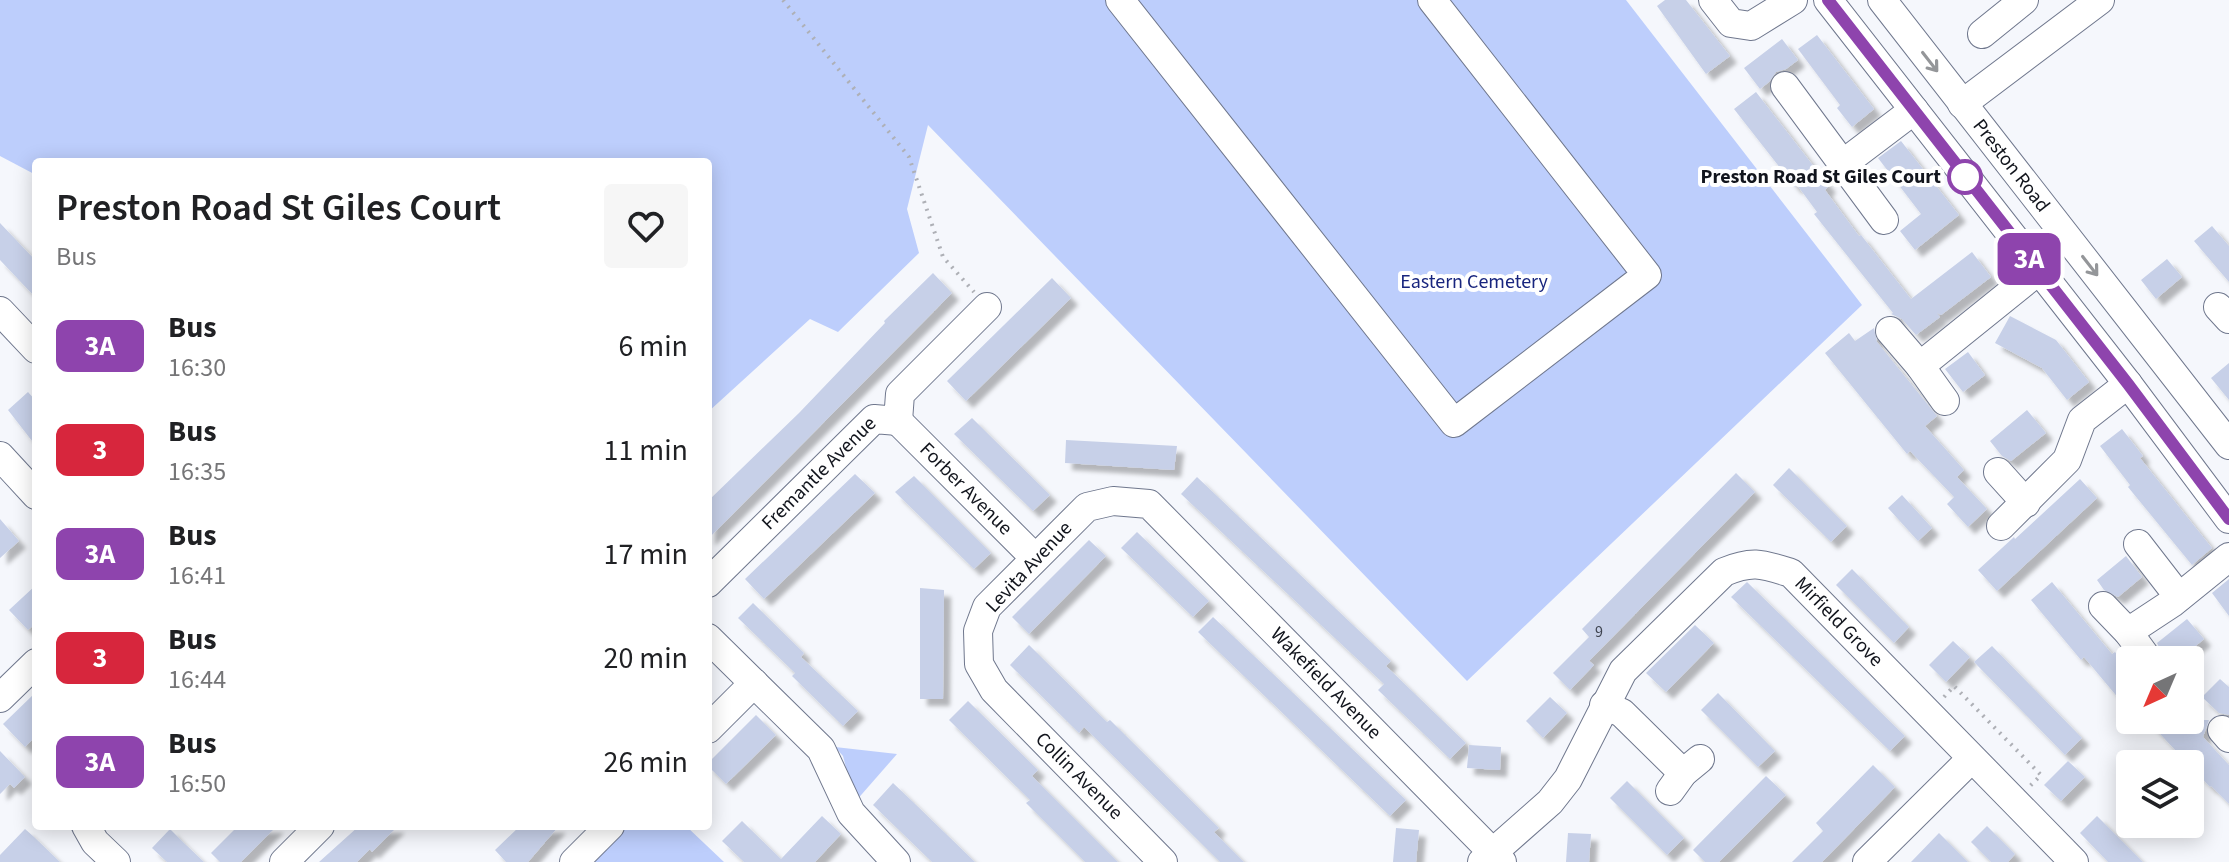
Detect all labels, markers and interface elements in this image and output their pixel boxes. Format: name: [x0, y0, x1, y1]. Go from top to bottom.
one-way arrow: [1921, 50, 1938, 72]
street label: Preston Road: [1966, 113, 2056, 218]
marker: Preston Road St Giles Court: [1948, 160, 1982, 194]
place label: Preston Road St Giles Court: [1701, 163, 1941, 191]
text: Preston Road St Giles Court: [56, 181, 501, 235]
button: heart: [604, 184, 688, 268]
line badge: 3A: [1993, 233, 2065, 285]
text: Bus: [56, 238, 96, 275]
text: 3A: [2014, 239, 2044, 279]
one-way arrow: [2081, 255, 2098, 276]
park label: Eastern Cemetery: [1400, 268, 1549, 296]
text: Bus: [168, 306, 216, 349]
text: 6 min: [618, 325, 688, 368]
text: 3A: [85, 326, 115, 366]
text: 16:30: [168, 349, 226, 386]
text: Bus: [168, 410, 216, 453]
street label: Fremantle Avenue: [755, 410, 883, 536]
text: 11 min: [604, 429, 688, 472]
text: 3: [93, 430, 107, 470]
street label: Forber Avenue: [913, 436, 1019, 542]
text: 16:35: [168, 453, 226, 490]
text: Bus: [168, 514, 216, 557]
street label: Levita Avenue: [979, 515, 1079, 619]
text: 17 min: [604, 533, 688, 576]
text: 3A: [85, 534, 115, 574]
text: 16:41: [168, 557, 226, 594]
street label: Mirfield Grove: [1788, 570, 1890, 673]
text: Bus: [168, 618, 216, 661]
street label: Wakefield Avenue: [1264, 621, 1388, 746]
house number: 9: [1595, 621, 1603, 643]
text: 20 min: [604, 637, 688, 680]
text: 3: [93, 638, 107, 678]
north arrow: [2116, 646, 2204, 734]
map controls: [2116, 646, 2204, 838]
text: 16:44: [168, 661, 226, 698]
text: Bus: [168, 722, 216, 765]
street label: Collin Avenue: [1029, 726, 1129, 826]
text: 26 min: [604, 741, 688, 784]
text: 3A: [85, 742, 115, 782]
button: layers: [2116, 750, 2204, 838]
text: 16:50: [168, 765, 226, 802]

